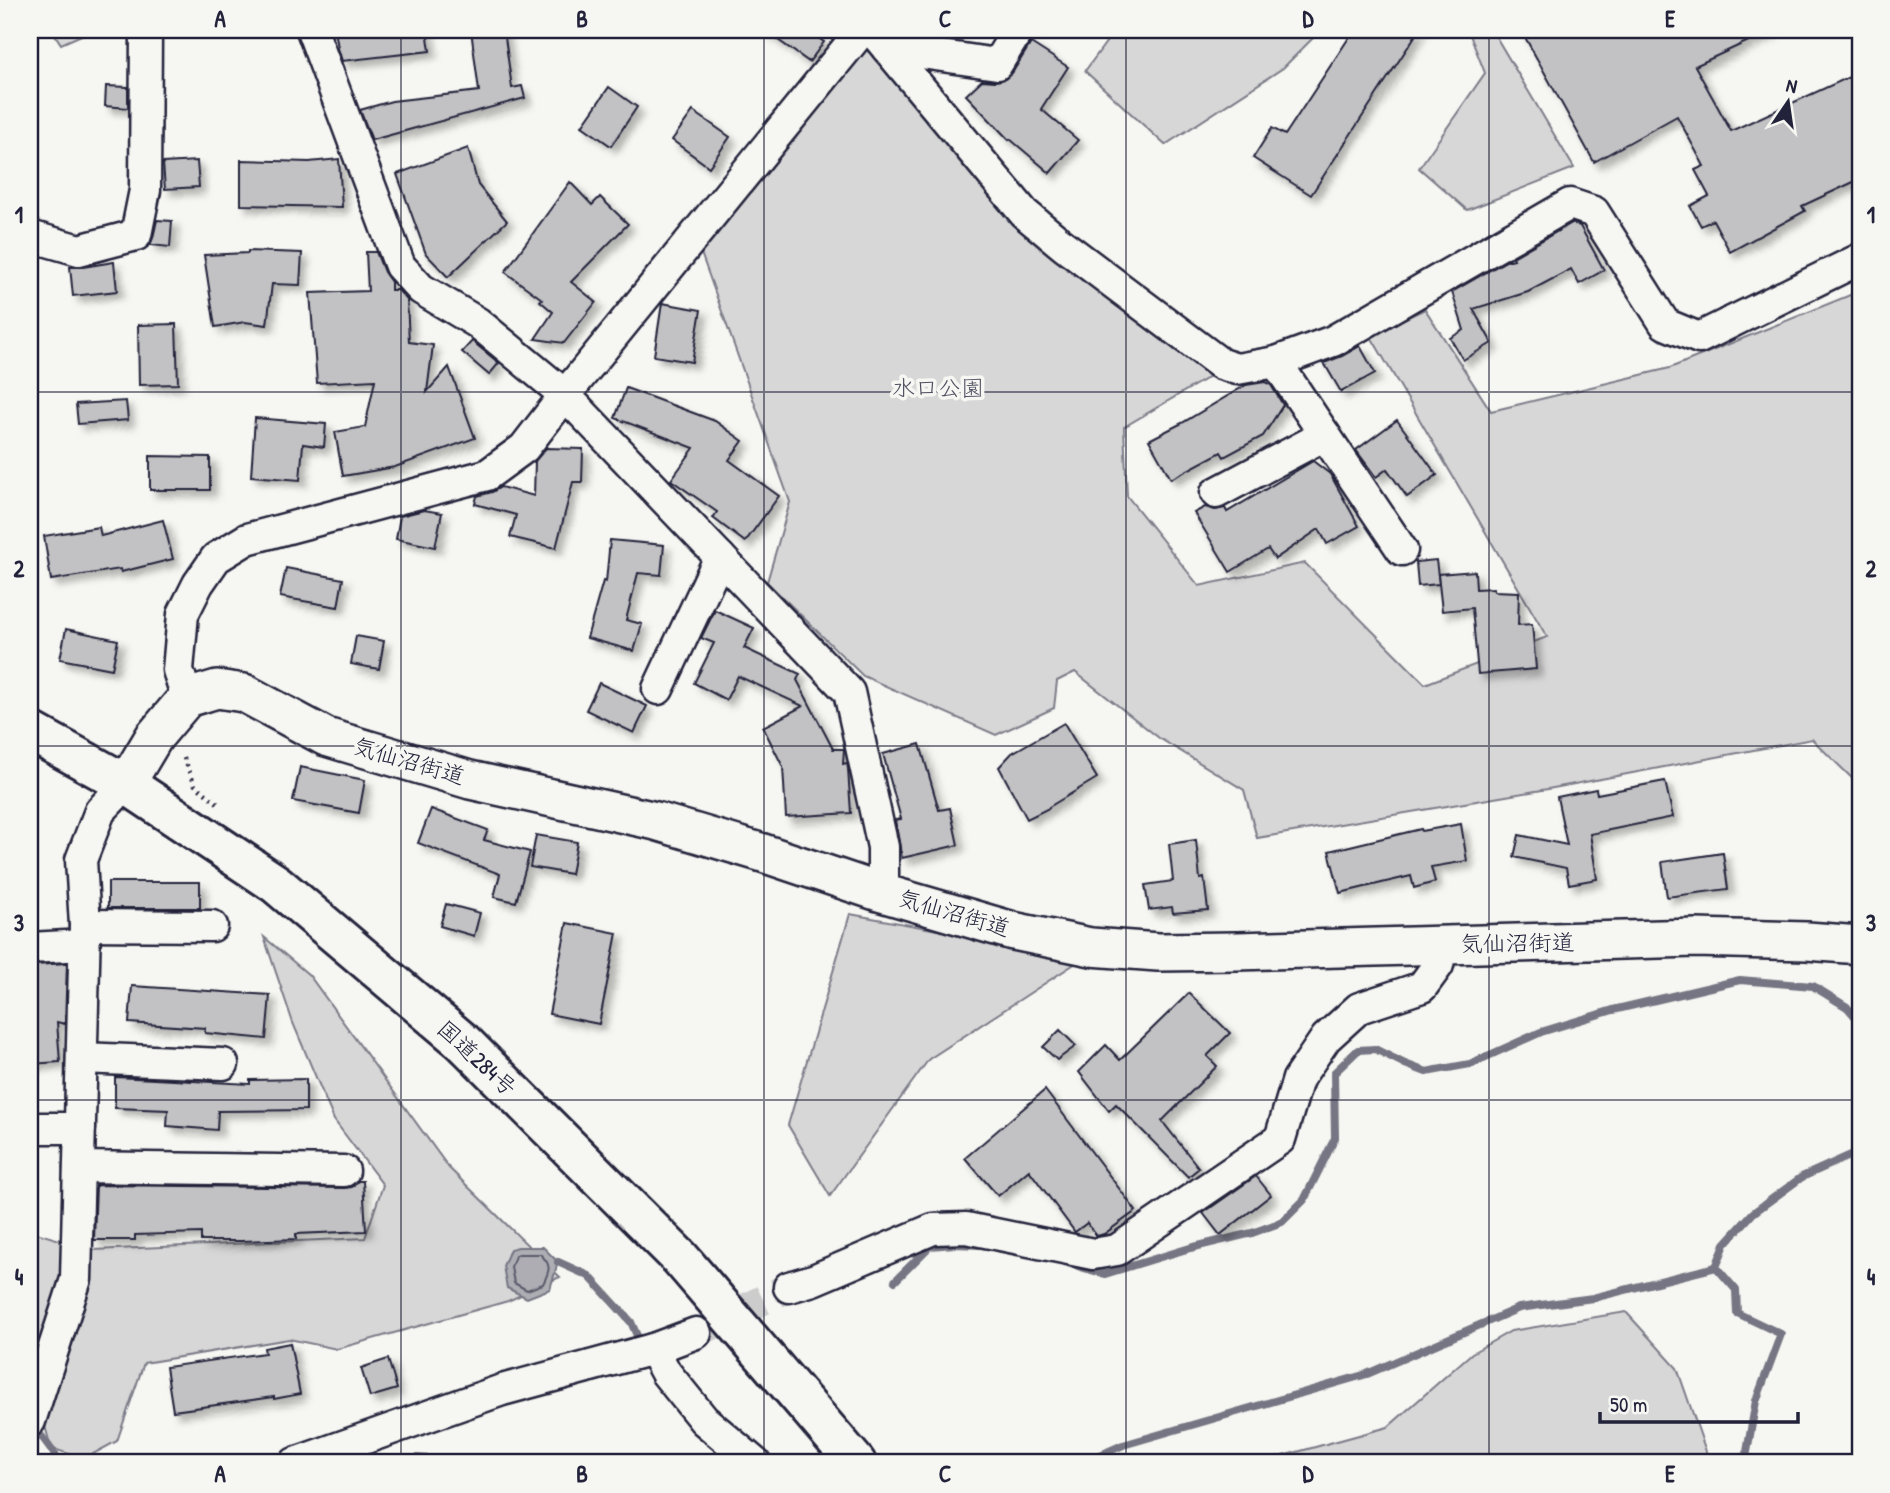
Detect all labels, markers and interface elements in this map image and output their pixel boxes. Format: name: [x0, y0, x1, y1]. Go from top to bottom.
text: A: [214, 3, 226, 34]
text: B: [576, 3, 588, 34]
text: C: [939, 3, 951, 34]
text: D: [1303, 3, 1315, 34]
text: E: [1665, 3, 1676, 34]
north arrow: [1754, 66, 1824, 136]
text: N: [1784, 72, 1800, 99]
text: 1: [15, 199, 23, 230]
text: 1: [1867, 199, 1875, 230]
park label: 水口公園: [892, 372, 984, 403]
text: 2: [14, 553, 25, 584]
text: 2: [1866, 553, 1877, 584]
street label: 気仙沼街道: [350, 730, 469, 791]
street label: 気仙沼街道: [895, 882, 1014, 943]
text: 3: [14, 907, 24, 938]
text: 3: [1866, 907, 1876, 938]
street label: 気仙沼街道: [1459, 926, 1575, 959]
street label: 国道284号: [431, 1013, 524, 1103]
text: 4: [15, 1261, 24, 1292]
text: 4: [1867, 1261, 1876, 1292]
scale bar: [1600, 1381, 1797, 1425]
text: 50 m: [1610, 1390, 1647, 1419]
text: A: [214, 1458, 226, 1489]
text: B: [576, 1458, 588, 1489]
text: C: [939, 1458, 951, 1489]
text: D: [1303, 1458, 1315, 1489]
text: E: [1665, 1458, 1676, 1489]

